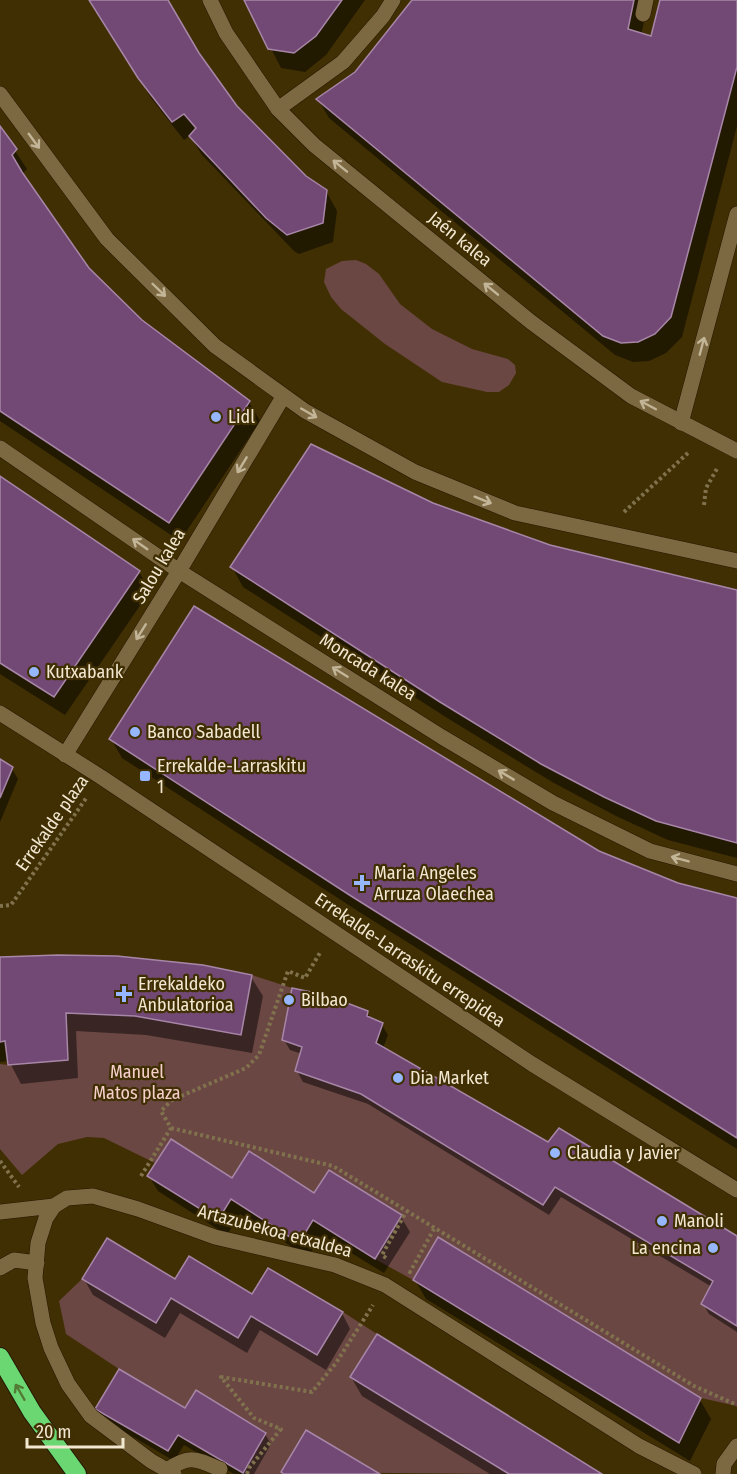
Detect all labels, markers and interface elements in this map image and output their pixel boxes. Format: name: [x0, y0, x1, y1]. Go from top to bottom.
one-way arrow: [28, 132, 41, 148]
one-way arrow: [333, 159, 348, 173]
street label: Jaén kalea: [424, 207, 496, 271]
one-way arrow: [151, 283, 166, 298]
one-way arrow: [483, 283, 499, 296]
one-way arrow: [697, 337, 708, 356]
one-way arrow: [640, 399, 657, 411]
place label: Lidl: [228, 406, 255, 428]
one-way arrow: [300, 408, 317, 420]
marker: Lidl: [209, 410, 223, 424]
one-way arrow: [236, 456, 248, 473]
one-way arrow: [474, 495, 492, 506]
street label: Salou kalea: [128, 524, 190, 608]
one-way arrow: [133, 538, 149, 550]
one-way arrow: [135, 623, 147, 640]
street label: Moncada kalea: [316, 629, 421, 706]
place label: Kutxabank: [46, 661, 124, 683]
marker: Kutxabank: [27, 665, 41, 679]
one-way arrow: [332, 666, 349, 678]
place label: Banco Sabadell: [147, 721, 260, 743]
marker: Banco Sabadell: [128, 725, 142, 739]
place label: Errekalde-Larraskitu 1: [157, 755, 306, 798]
one-way arrow: [498, 768, 515, 780]
marker: Errekalde-Larraskitu 1: [138, 769, 152, 783]
street label: Errekalde plaza: [11, 771, 93, 875]
one-way arrow: [671, 853, 690, 864]
place label: Maria Angeles Arruza Olaechea: [374, 862, 494, 905]
marker: Maria Angeles Arruza Olaechea: [355, 876, 369, 890]
street label: Errekalde-Larraskitu errepidea: [311, 888, 509, 1032]
place label: Errekaldeko Anbulatorioa: [138, 973, 234, 1016]
marker: Errekaldeko Anbulatorioa: [115, 985, 133, 1003]
place label: Bilbao: [301, 989, 348, 1011]
marker: Bilbao: [282, 993, 296, 1007]
park label: Manuel Matos plaza: [93, 1061, 181, 1104]
place label: Dia Market: [410, 1067, 489, 1089]
marker: Dia Market: [391, 1071, 405, 1085]
place label: Claudia y Javier: [567, 1142, 680, 1164]
marker: Claudia y Javier: [548, 1146, 562, 1160]
street label: Artazubekoa etxaldea: [196, 1200, 355, 1262]
place label: Manoli: [674, 1210, 724, 1232]
marker: Manoli: [655, 1214, 669, 1228]
place label: La encina: [631, 1237, 701, 1259]
marker: La encina: [706, 1241, 720, 1255]
one-way arrow: [14, 1383, 25, 1401]
scale bar: [27, 1411, 123, 1449]
text: 20 m: [36, 1421, 71, 1443]

